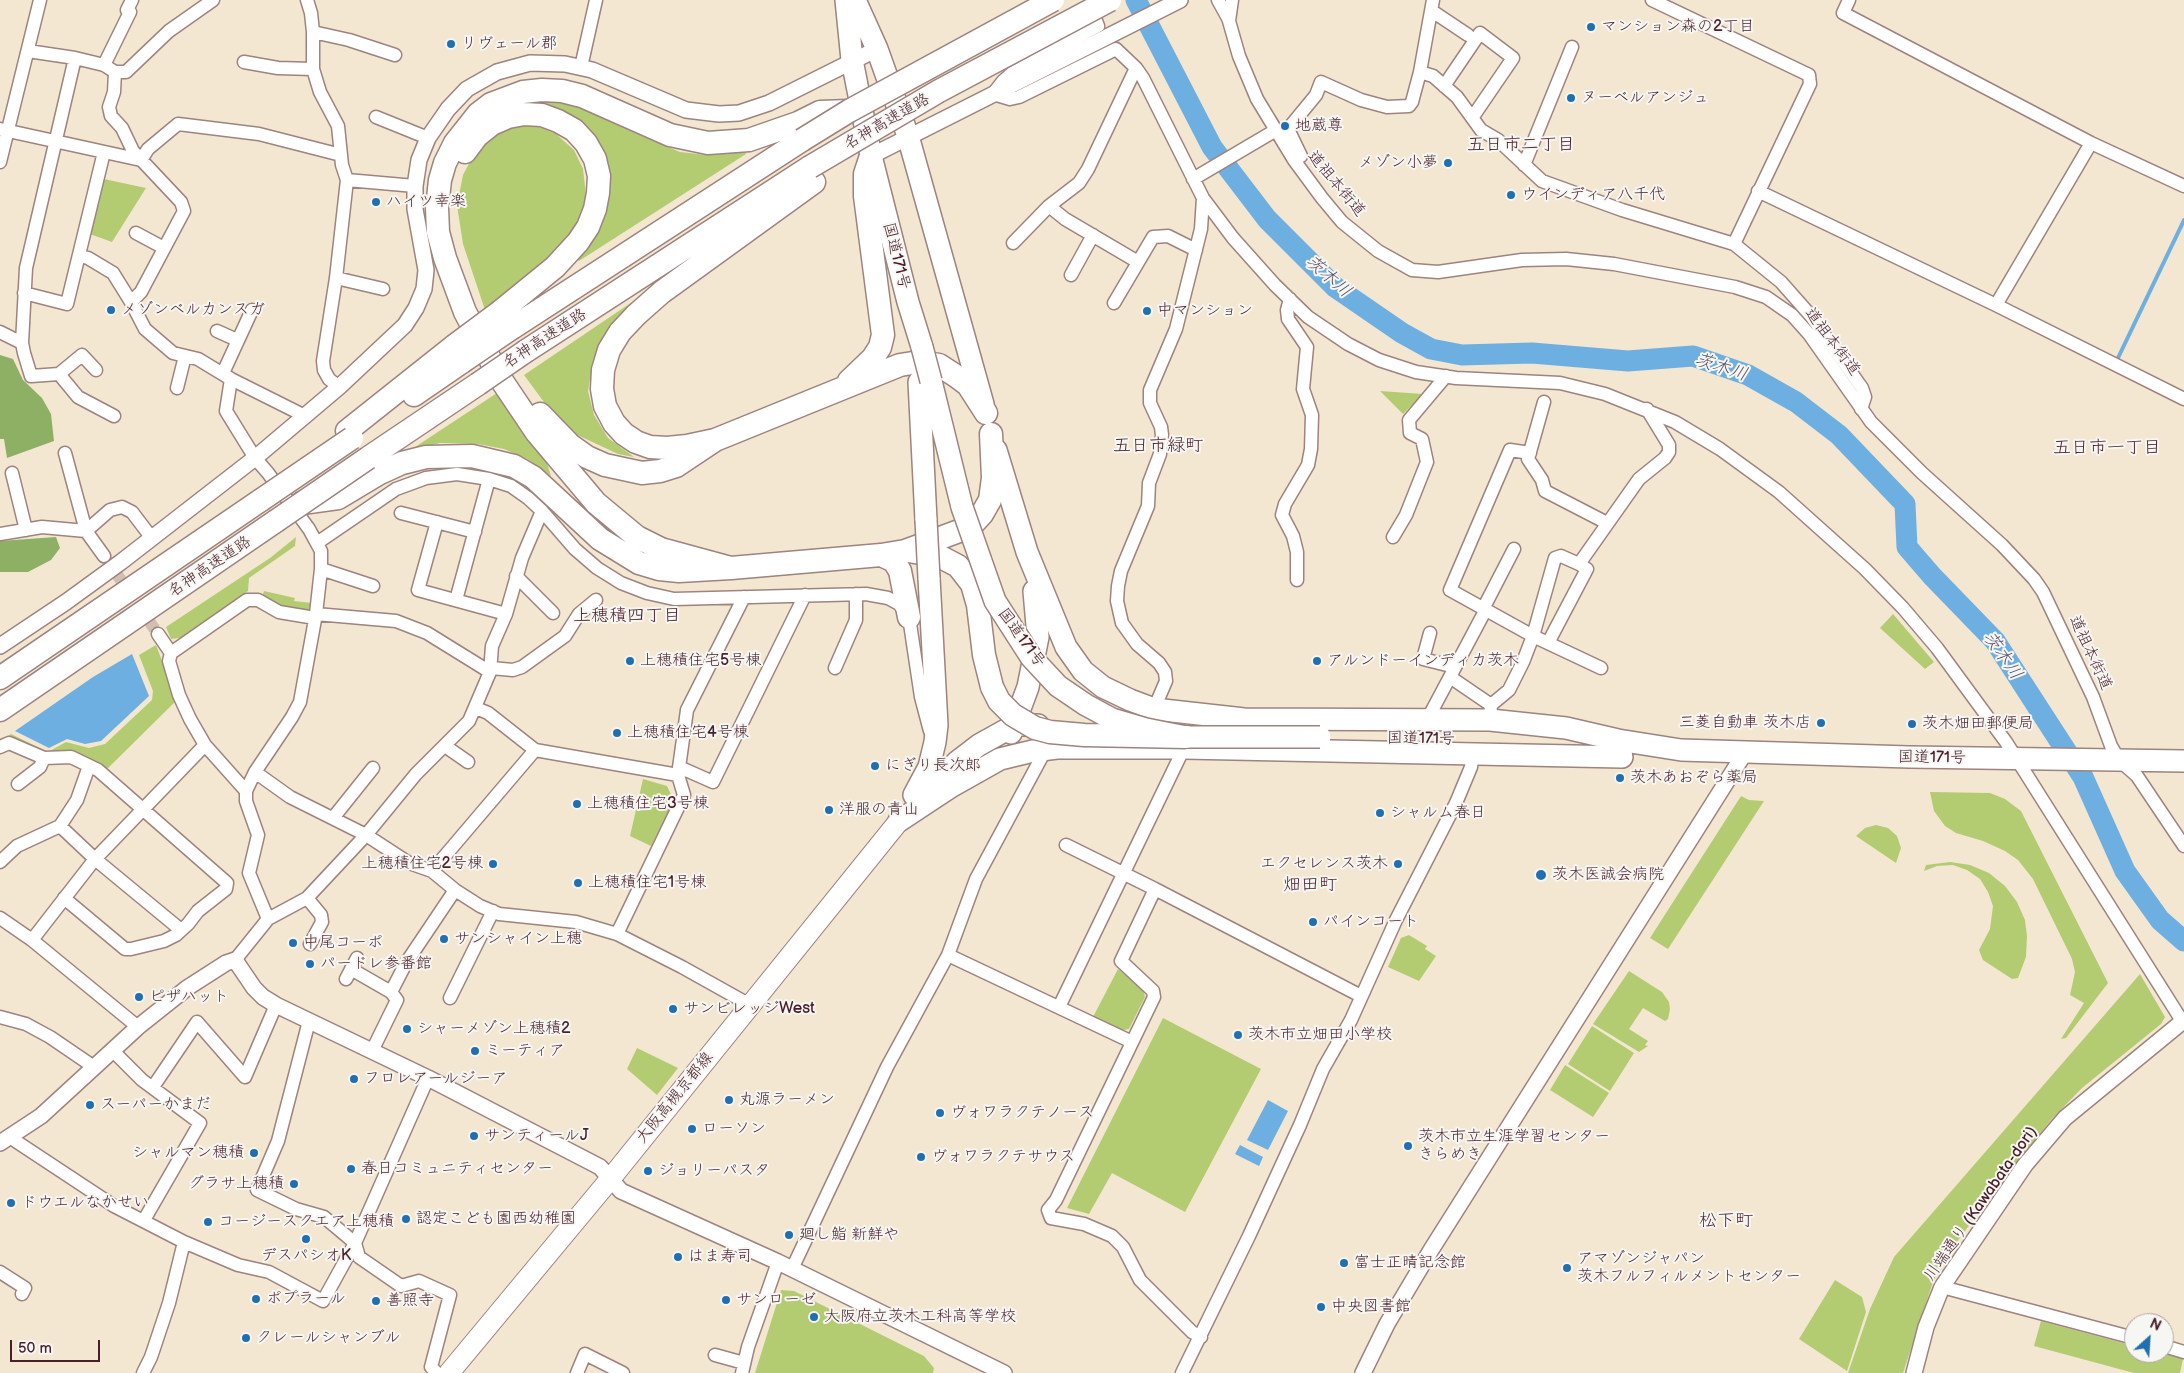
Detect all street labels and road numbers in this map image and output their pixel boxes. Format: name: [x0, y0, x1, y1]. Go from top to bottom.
street label: 名神高速道路: [841, 90, 933, 154]
street label: 道祖本街道: [1303, 147, 1369, 221]
street label: 国道171号: [878, 221, 914, 291]
street label: 道祖本街道: [1800, 304, 1864, 380]
street label: 名神高速道路: [500, 305, 590, 373]
street label: 名神高速道路: [165, 532, 255, 602]
street label: 国道171号: [993, 605, 1049, 671]
street label: 道祖本街道: [2064, 613, 2116, 693]
street label: 国道171号: [1387, 729, 1455, 749]
street label: 国道171号: [1898, 748, 1966, 768]
street label: 大阪高槻京都線: [632, 1048, 718, 1148]
street label: 川端通り (Kawabata-dori): [1920, 1123, 2042, 1285]

